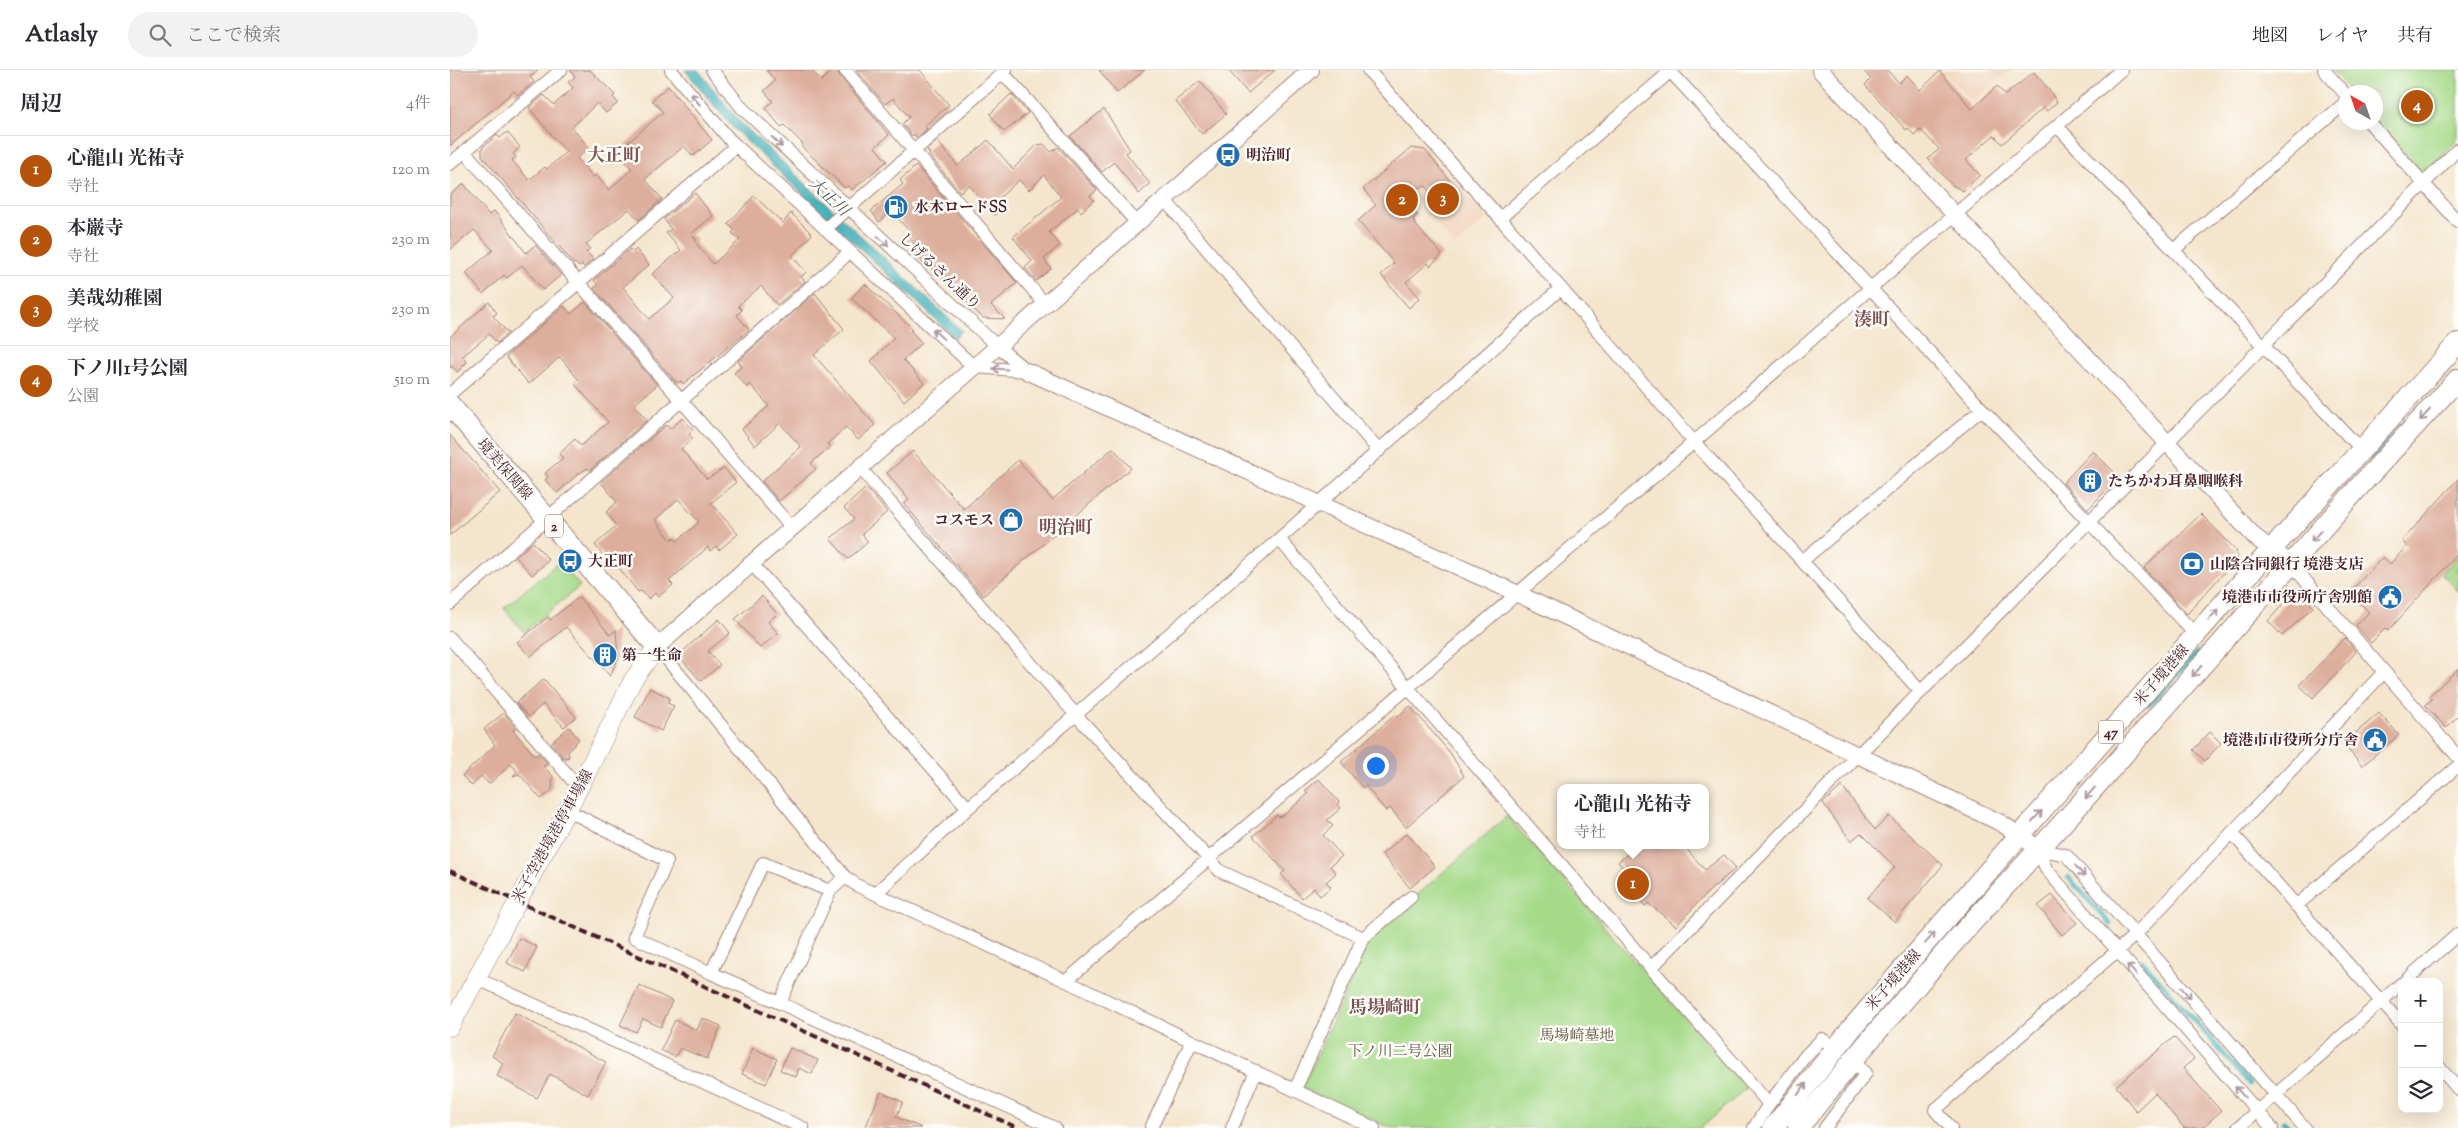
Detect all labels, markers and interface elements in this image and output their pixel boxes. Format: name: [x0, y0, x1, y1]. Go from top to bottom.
search box: [128, 12, 478, 57]
text: Atlasly: [25, 18, 98, 52]
icon: search: [146, 21, 174, 49]
text: ここで検索: [186, 23, 281, 50]
text: 地図: [2252, 24, 2288, 50]
text: レイヤ: [2316, 24, 2369, 50]
text: 共有: [2397, 24, 2433, 50]
north arrow: [2338, 85, 2383, 130]
pin: 4: [2401, 87, 2433, 125]
text: 周辺: [20, 90, 62, 120]
text: 4件: [406, 93, 430, 116]
one-way arrow: [690, 93, 701, 106]
one-way arrow: [771, 136, 784, 148]
bus stop icon: 明治町: [1215, 142, 1241, 168]
district label: 大正町: [587, 144, 641, 170]
text: 心龍山 光祐寺: [67, 146, 185, 173]
place label: 明治町: [1246, 146, 1291, 167]
text: 1: [33, 159, 39, 182]
text: 120 m: [392, 159, 430, 182]
water label: 大正川: [803, 173, 855, 224]
text: 寺社: [67, 176, 99, 199]
pin: 3: [1427, 180, 1459, 218]
pin: 2: [1386, 181, 1418, 219]
fuel station icon: 水木ロードSS: [883, 194, 909, 220]
place label: 水木ロードSS: [914, 198, 1007, 219]
text: 本巌寺: [67, 216, 124, 243]
text: 2: [32, 229, 40, 252]
text: 230 m: [391, 229, 430, 252]
street label: しげるさん通り: [893, 229, 985, 316]
one-way arrow: [877, 235, 889, 247]
text: 寺社: [67, 246, 99, 269]
text: 美哉幼稚園: [67, 286, 162, 313]
text: 3: [33, 299, 39, 322]
text: 230 m: [391, 299, 430, 322]
district label: 湊町: [1854, 308, 1890, 334]
text: 学校: [67, 316, 99, 339]
one-way arrow: [932, 328, 945, 340]
text: 下ノ川1号公園: [67, 356, 187, 383]
one-way arrow: [993, 365, 1009, 374]
text: 4: [32, 369, 40, 392]
text: 510 m: [394, 369, 430, 392]
text: 公園: [67, 386, 99, 409]
one-way arrow: [2419, 409, 2431, 422]
street label: 境美保関線: [471, 435, 536, 505]
building icon: たちかわ耳鼻咽喉科: [2077, 468, 2103, 494]
place label: たちかわ耳鼻咽喉科: [2108, 472, 2243, 493]
shop icon: コスモス: [998, 507, 1024, 533]
place label: コスモス: [934, 511, 994, 532]
road number: 2: [545, 514, 563, 538]
district label: 明治町: [1039, 516, 1093, 542]
one-way arrow: [2311, 529, 2322, 542]
bus stop icon: 大正町: [557, 548, 583, 574]
bank icon: 山陰合同銀行 境港支店: [2179, 551, 2205, 577]
place label: 大正町: [588, 552, 633, 573]
place label: 山陰合同銀行 境港支店: [2210, 555, 2363, 576]
public building icon: 境港市市役所庁舎別館: [2377, 584, 2403, 610]
place label: 境港市市役所庁舎別館: [2222, 588, 2372, 609]
one-way arrow: [2207, 608, 2219, 621]
street label: 米子境港線: [2130, 641, 2195, 711]
building icon: 第一生命: [592, 642, 618, 668]
place label: 第一生命: [622, 646, 682, 667]
one-way arrow: [2192, 664, 2203, 677]
road number: 47: [2098, 720, 2124, 744]
public building icon: 境港市市役所分庁舎: [2362, 727, 2388, 753]
place label: 境港市市役所分庁舎: [2223, 731, 2359, 752]
your location: [1363, 753, 1389, 779]
street label: 米子空港境港停車場線: [508, 766, 599, 907]
popup: [1557, 784, 1709, 849]
one-way arrow: [2084, 786, 2096, 799]
text: 心龍山 光祐寺: [1574, 792, 1692, 819]
one-way arrow: [2032, 810, 2043, 823]
text: 寺社: [1574, 822, 1606, 845]
one-way arrow: [2074, 864, 2085, 877]
pin: 1: [1617, 865, 1649, 903]
one-way arrow: [1924, 932, 1935, 945]
street label: 米子境港線: [1862, 946, 1927, 1016]
one-way arrow: [2127, 963, 2138, 976]
map controls: [2398, 978, 2443, 1113]
button: +: [2398, 978, 2443, 1023]
one-way arrow: [2181, 987, 2192, 1000]
district label: 馬場崎町: [1349, 996, 1421, 1022]
button: −: [2398, 1023, 2443, 1068]
park label: 馬場崎墓地: [1539, 1026, 1615, 1047]
park label: 下ノ川二号公園: [1347, 1042, 1453, 1063]
button: layers: [2398, 1068, 2443, 1113]
one-way arrow: [1797, 1082, 1807, 1096]
one-way arrow: [2234, 1085, 2246, 1098]

